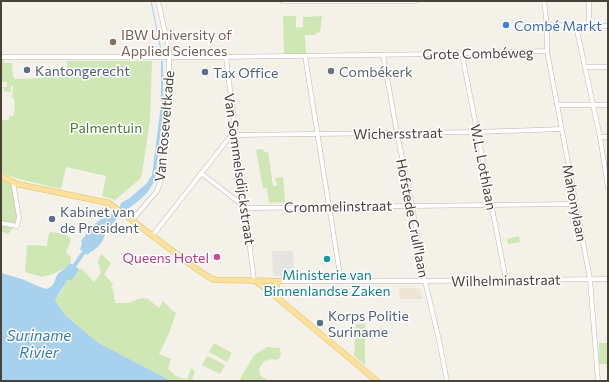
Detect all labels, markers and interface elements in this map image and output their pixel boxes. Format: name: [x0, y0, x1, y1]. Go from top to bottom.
place label: Combé Markt: [514, 17, 602, 34]
marker: Combé Markt: [501, 20, 511, 30]
place label: IBW University of Applied Sciences: [121, 26, 232, 59]
marker: IBW University of Applied Sciences: [108, 37, 118, 47]
street label: Grote Combéweg: [422, 44, 534, 62]
place label: Kantongerecht: [35, 62, 130, 79]
place label: Combékerk: [339, 63, 413, 80]
place label: Tax Office: [213, 64, 278, 81]
marker: Kantongerecht: [22, 65, 32, 75]
marker: Combékerk: [326, 66, 336, 76]
marker: Tax Office: [200, 67, 210, 77]
street label: Van Roseveltkade: [151, 70, 177, 182]
street label: Van Sommelsdijckstraat: [221, 92, 259, 246]
park label: Palmentuin: [70, 119, 142, 136]
street label: W.L. Lothlaan: [467, 123, 501, 211]
street label: Wichersstraat: [353, 124, 443, 142]
street label: Hofstede Crull'laan: [393, 157, 433, 279]
street label: Mahonylaan: [559, 163, 591, 243]
street label: Crommelinstraat: [284, 197, 392, 215]
place label: Kabinet van de President: [60, 203, 139, 236]
marker: Kabinet van de President: [47, 214, 57, 224]
place label: Queens Hotel: [123, 249, 209, 266]
marker: Queens Hotel: [212, 252, 222, 262]
marker: Ministerie van Binnenlandse Zaken: [322, 254, 332, 264]
place label: Ministerie van Binnenlandse Zaken: [264, 266, 390, 299]
street label: Wilhelminastraat: [451, 271, 561, 289]
place label: Korps Politie Suriname: [328, 307, 409, 340]
marker: Korps Politie Suriname: [315, 318, 325, 328]
water label: Suriname Rivier: [7, 326, 71, 361]

